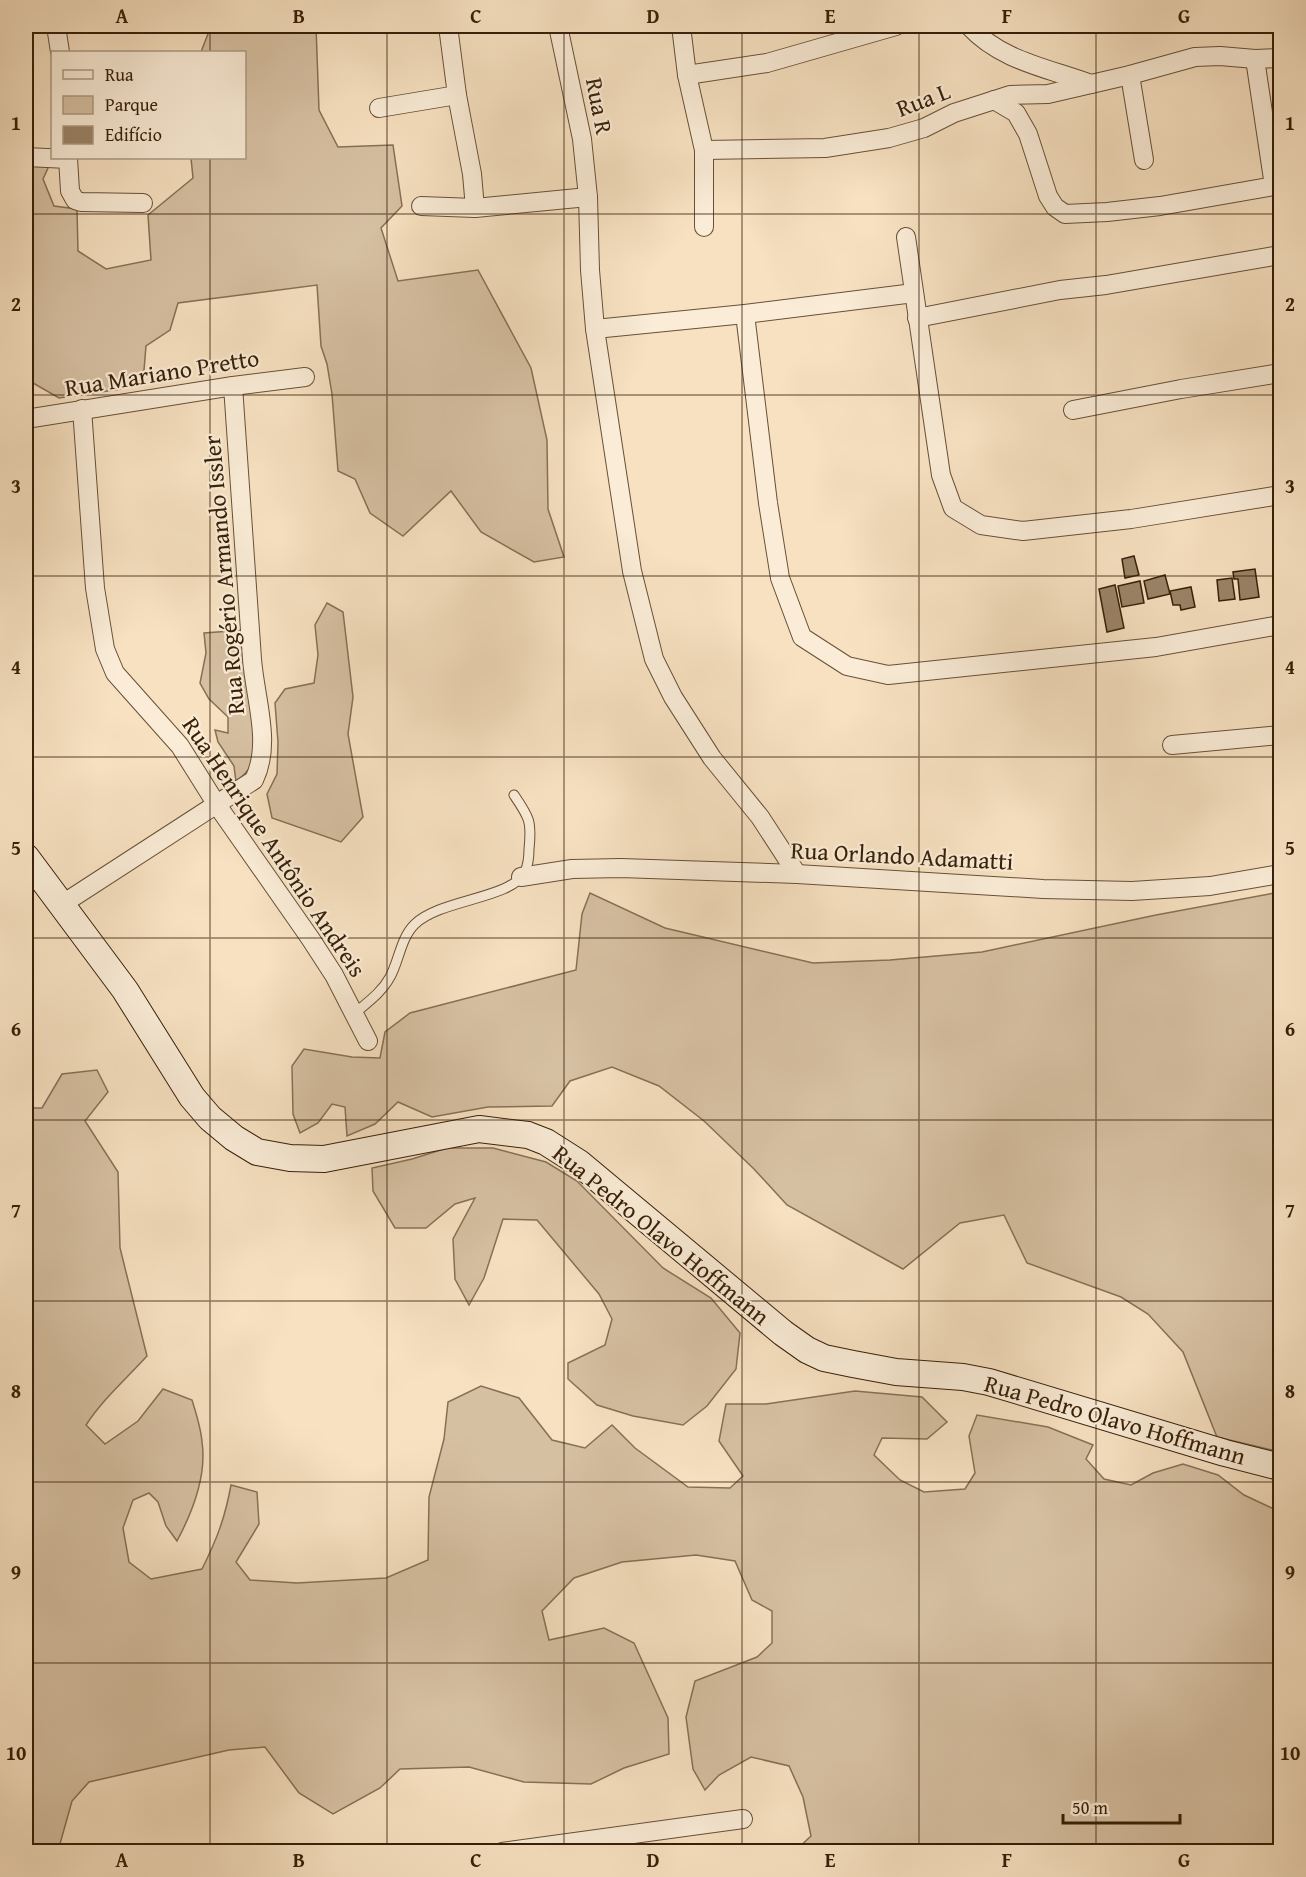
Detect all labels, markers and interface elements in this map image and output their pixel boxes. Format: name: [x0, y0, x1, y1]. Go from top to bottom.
text: A: [116, 1, 129, 30]
text: B: [293, 1, 305, 30]
text: C: [470, 1, 482, 30]
text: D: [646, 1, 660, 30]
text: E: [825, 1, 836, 30]
text: F: [1002, 1, 1012, 30]
text: G: [1178, 1, 1190, 30]
legend: [51, 51, 246, 159]
text: Rua: [105, 61, 134, 88]
street label: Rua L: [891, 73, 955, 126]
street label: Rua R: [577, 74, 622, 138]
text: Parque: [105, 91, 158, 118]
text: 1: [11, 108, 21, 137]
text: 1: [1285, 108, 1295, 137]
text: Edifício: [105, 121, 162, 148]
text: 2: [11, 289, 21, 318]
text: 2: [1285, 289, 1295, 318]
street label: Rua Mariano Pretto: [62, 340, 262, 405]
street label: Rua Rogério Armando Issler: [194, 434, 253, 716]
text: 3: [11, 471, 21, 500]
text: 3: [1285, 471, 1295, 500]
text: 4: [11, 652, 21, 681]
text: 4: [1285, 652, 1295, 681]
street label: Rua Henrique Antônio Andreis: [174, 710, 375, 984]
street label: Rua Orlando Adamatti: [790, 832, 1015, 879]
text: 5: [11, 833, 21, 862]
text: 5: [1285, 833, 1295, 862]
text: 6: [11, 1014, 21, 1043]
text: 6: [1285, 1014, 1295, 1043]
street label: Rua Pedro Olavo Hoffmann: [545, 1136, 778, 1334]
text: 7: [11, 1195, 21, 1224]
text: 7: [1285, 1195, 1295, 1224]
street label: Rua Pedro Olavo Hoffmann: [980, 1365, 1250, 1474]
text: 8: [11, 1376, 21, 1405]
text: 8: [1285, 1376, 1295, 1405]
text: 9: [11, 1557, 21, 1586]
text: 9: [1285, 1557, 1295, 1586]
text: 10: [6, 1738, 26, 1767]
text: 10: [1280, 1738, 1300, 1767]
scale bar: [1063, 1787, 1180, 1825]
text: 50 m: [1072, 1794, 1108, 1821]
text: A: [116, 1845, 129, 1874]
text: B: [293, 1845, 305, 1874]
text: C: [470, 1845, 482, 1874]
text: D: [646, 1845, 660, 1874]
text: E: [825, 1845, 836, 1874]
text: F: [1002, 1845, 1012, 1874]
text: G: [1178, 1845, 1190, 1874]

